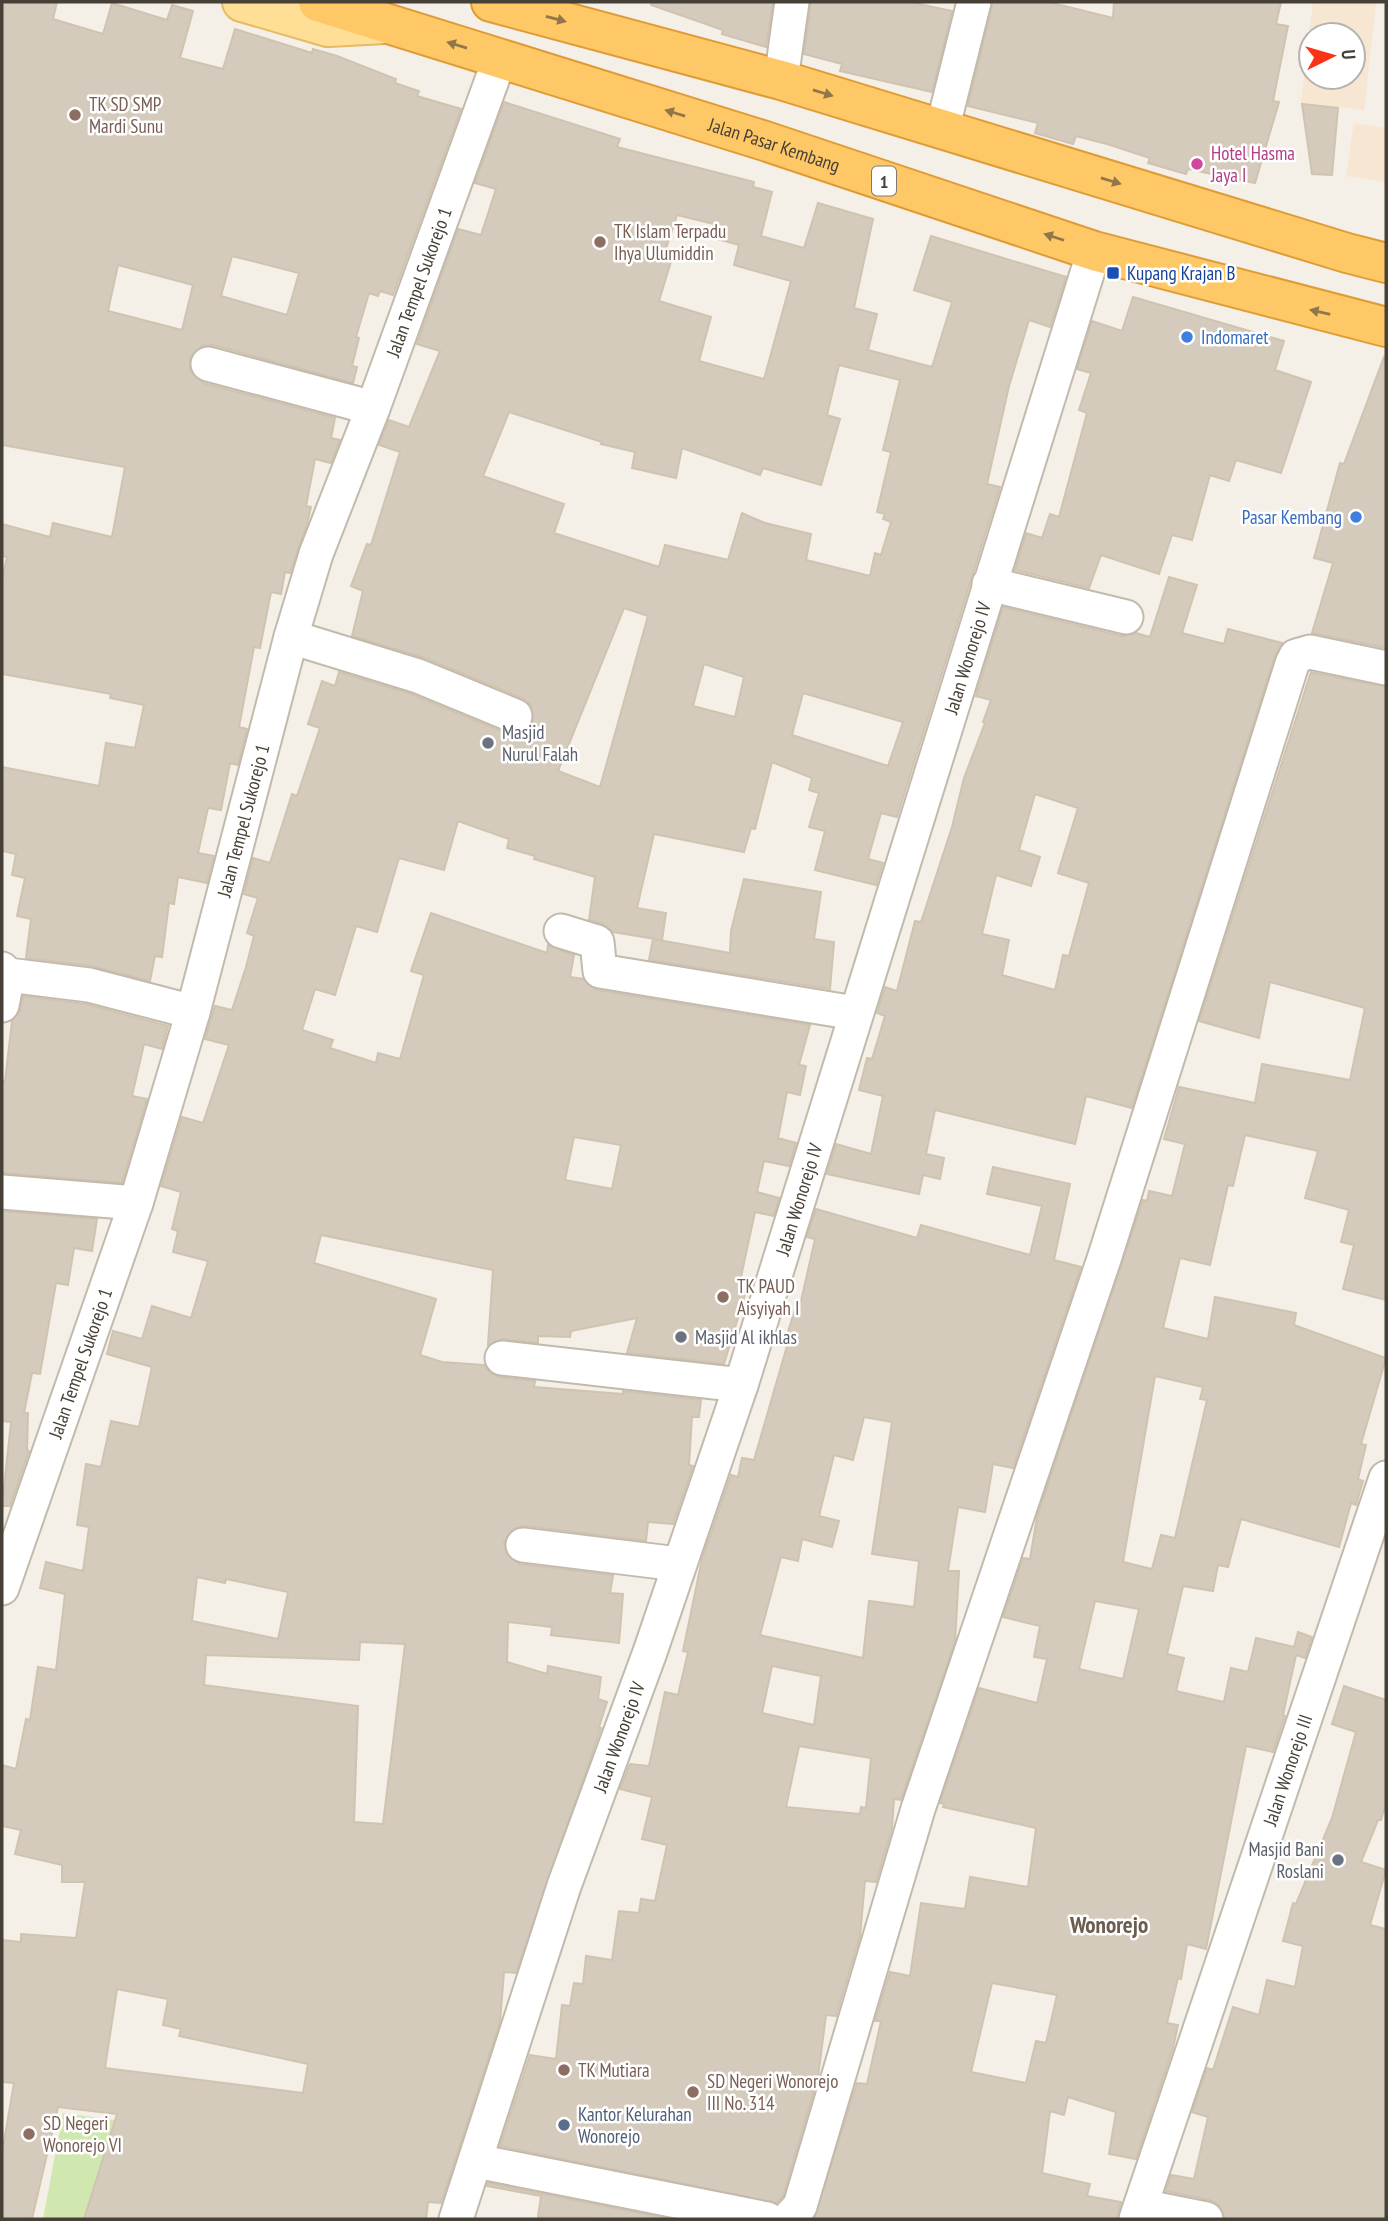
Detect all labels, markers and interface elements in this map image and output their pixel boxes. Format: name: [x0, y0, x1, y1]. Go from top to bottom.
one-way arrow: [546, 15, 567, 25]
north arrow: [1297, 21, 1367, 91]
one-way arrow: [447, 40, 468, 50]
text: U: [1337, 49, 1361, 60]
one-way arrow: [813, 88, 834, 99]
place label: TK SD SMP Mardi Sunu: [89, 92, 163, 138]
marker: TK SD SMP Mardi Sunu: [67, 107, 83, 123]
one-way arrow: [664, 107, 685, 117]
street label: Jalan Pasar Kembang: [705, 112, 843, 177]
place label: Hotel Hasma Jaya I: [1210, 141, 1295, 187]
marker: Hotel Hasma Jaya I: [1189, 156, 1205, 172]
road number: 1: [872, 166, 896, 196]
one-way arrow: [1100, 177, 1121, 187]
street label: Jalan Tempel Sukorejo 1: [380, 204, 457, 361]
place label: TK Islam Terpadu Ihya Ulumiddin: [614, 219, 726, 265]
one-way arrow: [1043, 232, 1064, 242]
marker: TK Islam Terpadu Ihya Ulumiddin: [592, 234, 608, 250]
place label: Kupang Krajan B: [1127, 261, 1235, 285]
marker: Kupang Krajan B: [1105, 265, 1121, 281]
one-way arrow: [1309, 306, 1331, 317]
place label: Indomaret: [1201, 325, 1269, 349]
marker: Indomaret: [1179, 329, 1195, 345]
place label: Pasar Kembang: [1242, 505, 1342, 529]
marker: Pasar Kembang: [1348, 509, 1364, 525]
street label: Jalan Wonorejo IV: [938, 599, 996, 718]
place label: Masjid Nurul Falah: [502, 720, 578, 766]
marker: Masjid Nurul Falah: [480, 735, 496, 751]
street label: Jalan Tempel Sukorejo 1: [211, 741, 275, 901]
street label: Jalan Wonorejo IV: [770, 1140, 828, 1259]
place label: TK PAUD Aisyiyah I: [737, 1274, 799, 1320]
street label: Jalan Tempel Sukorejo 1: [43, 1285, 117, 1442]
marker: TK PAUD Aisyiyah I: [715, 1289, 731, 1305]
place label: Masjid Al ikhlas: [695, 1325, 797, 1349]
marker: Masjid Al ikhlas: [673, 1329, 689, 1345]
street label: Jalan Wonorejo IV: [587, 1678, 650, 1796]
street label: Jalan Wonorejo III: [1257, 1711, 1317, 1830]
place label: Masjid Bani Roslani: [1248, 1837, 1324, 1883]
marker: Masjid Bani Roslani: [1330, 1852, 1346, 1868]
district label: Wonorejo: [1069, 1910, 1148, 1939]
place label: TK Mutiara: [578, 2058, 650, 2082]
marker: TK Mutiara: [556, 2062, 572, 2078]
place label: SD Negeri Wonorejo III No. 314: [707, 2069, 838, 2115]
marker: SD Negeri Wonorejo III No. 314: [685, 2084, 701, 2100]
place label: Kantor Kelurahan Wonorejo: [578, 2102, 692, 2148]
place label: SD Negeri Wonorejo VI: [43, 2111, 122, 2157]
marker: Kantor Kelurahan Wonorejo: [556, 2117, 572, 2133]
marker: SD Negeri Wonorejo VI: [21, 2126, 37, 2142]

